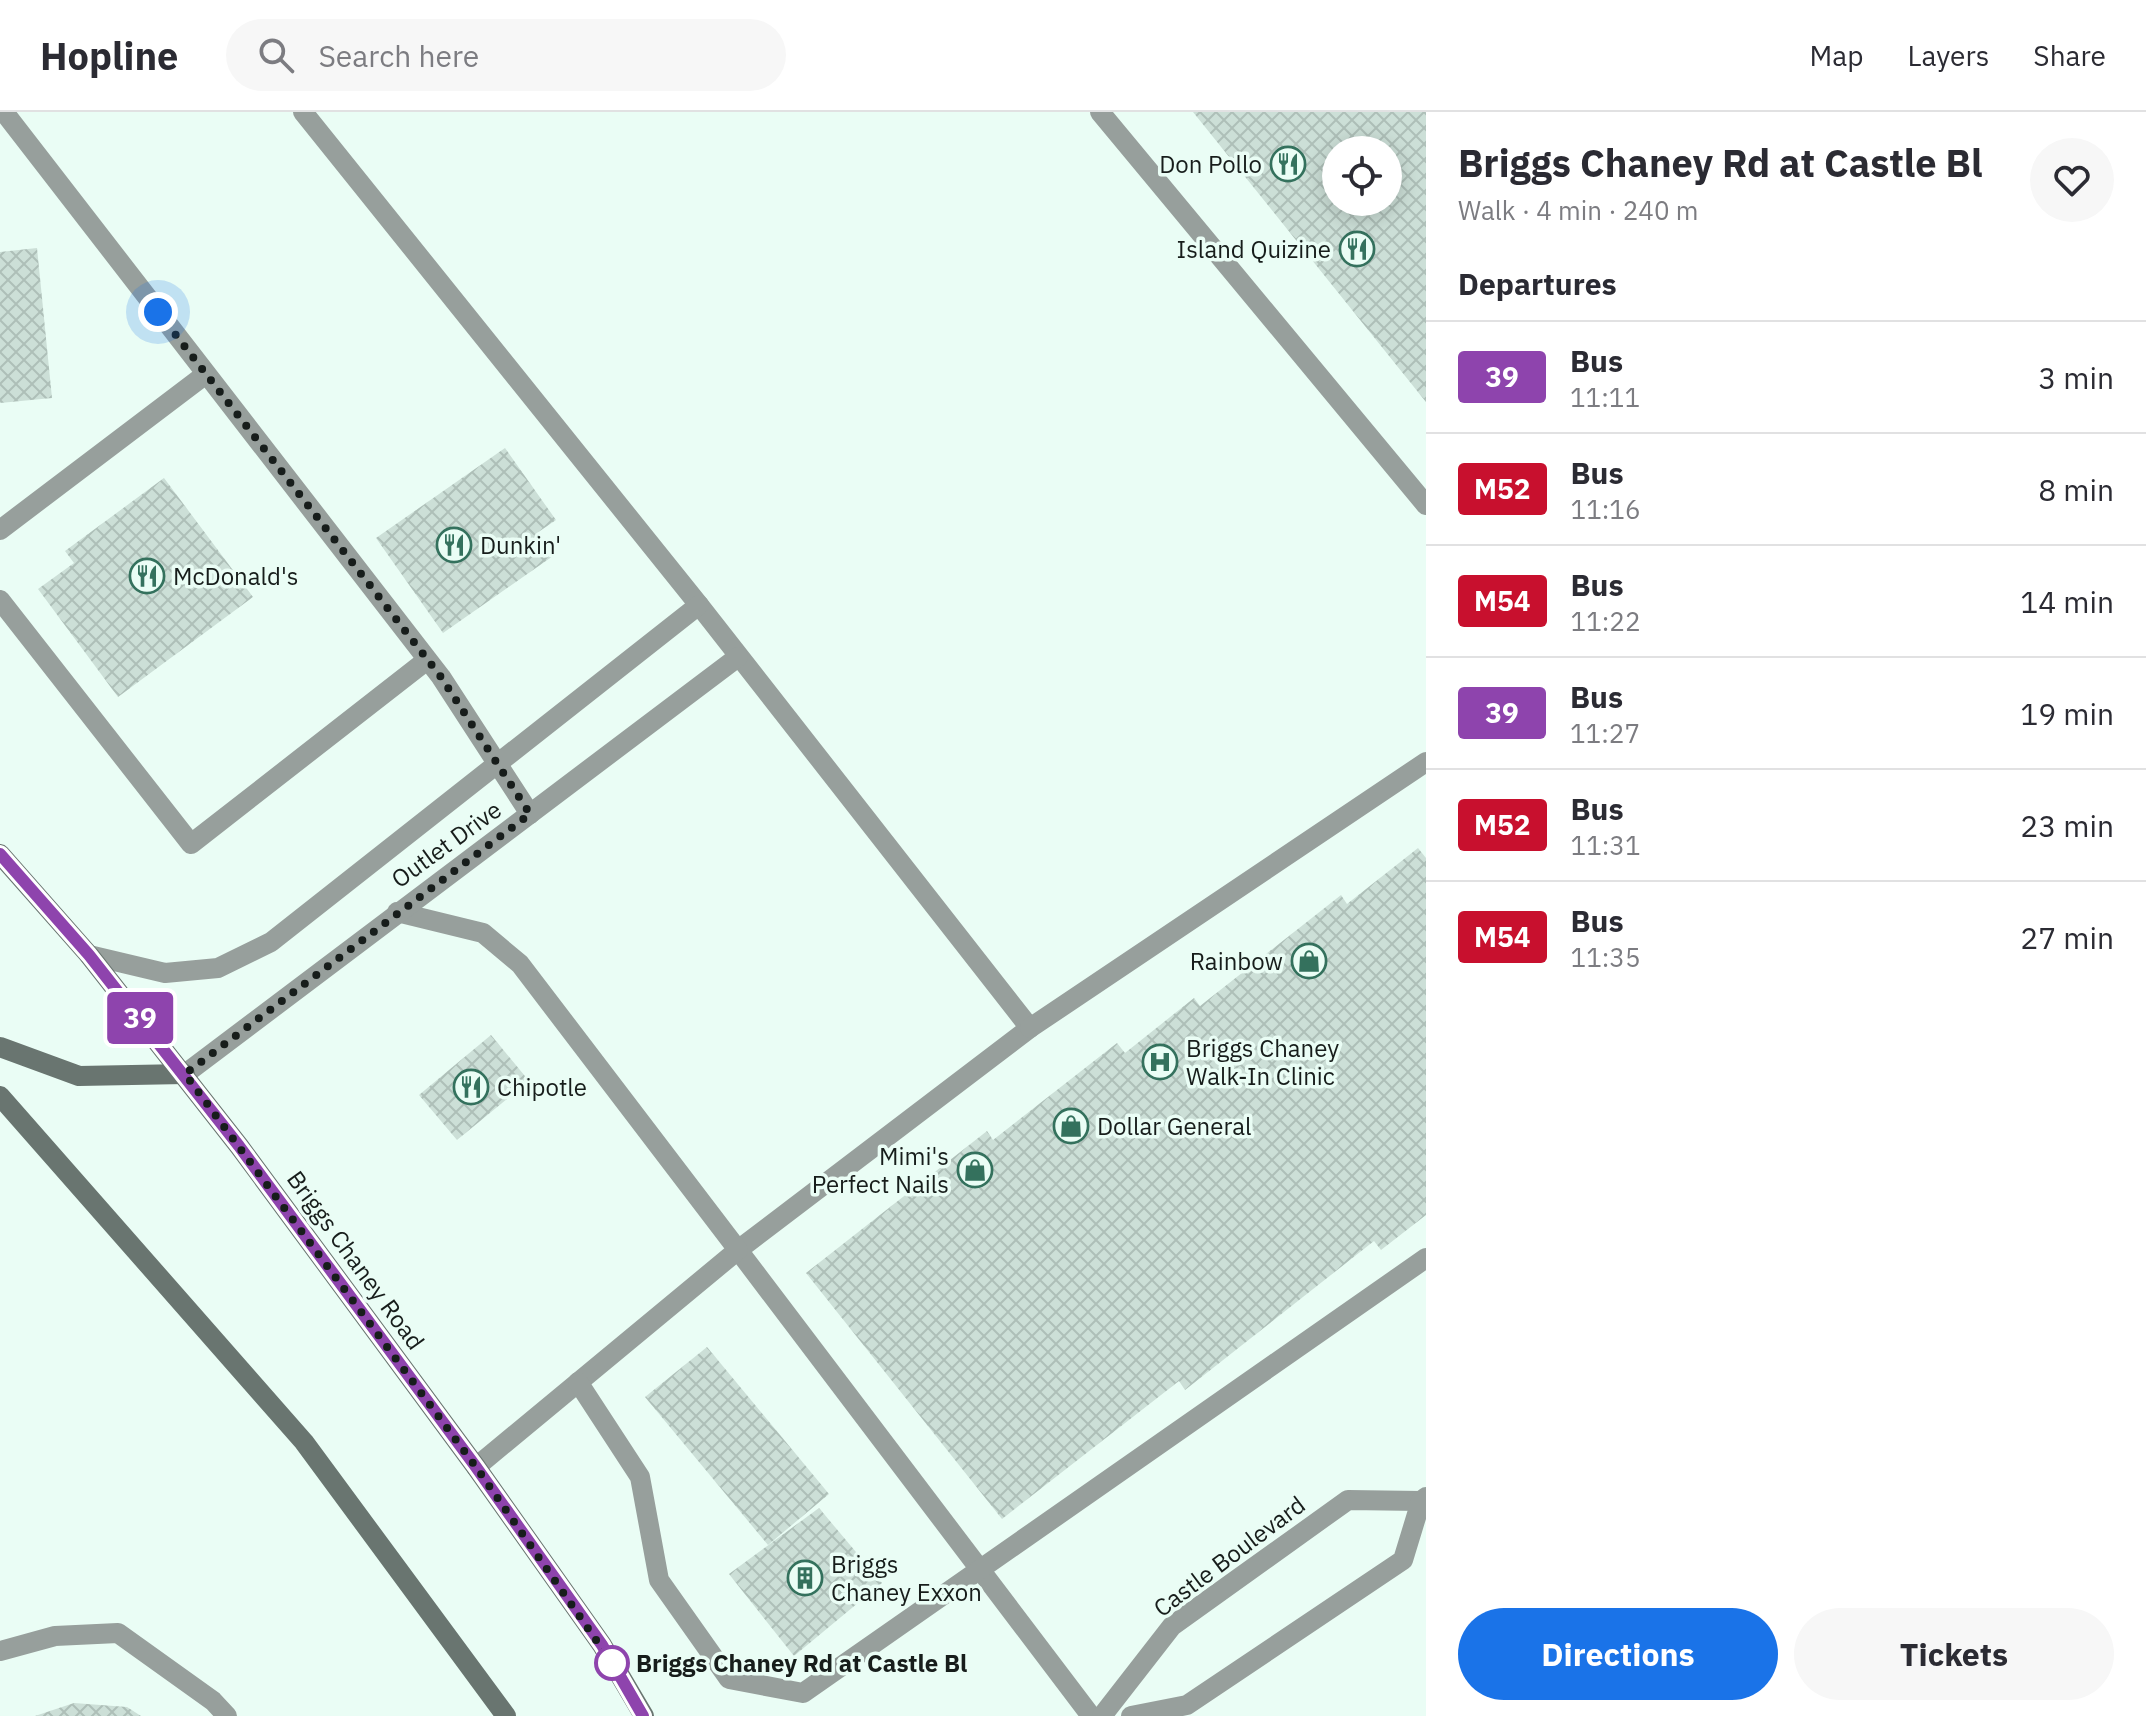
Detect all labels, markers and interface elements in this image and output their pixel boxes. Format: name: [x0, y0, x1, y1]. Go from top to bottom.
search box: [226, 19, 786, 91]
text: Hopline: [40, 31, 178, 80]
icon: search: [254, 33, 298, 77]
text: Search here: [318, 36, 479, 75]
text: Map: [1809, 37, 1863, 74]
text: Layers: [1907, 37, 1989, 74]
text: Share: [2033, 37, 2106, 74]
map controls: [1322, 136, 1402, 216]
button: locate: [1322, 136, 1402, 216]
text: Briggs Chaney Rd at Castle Bl: [1458, 138, 1982, 187]
button: heart: [2030, 138, 2114, 222]
restaurant icon: Don Pollo: [1269, 145, 1307, 183]
place label: Don Pollo: [1159, 148, 1262, 180]
text: Walk · 4 min · 240 m: [1458, 193, 1698, 227]
restaurant icon: Island Quizine: [1338, 230, 1376, 268]
place label: Island Quizine: [1177, 233, 1331, 265]
text: Departures: [1458, 264, 1617, 303]
your location: [138, 292, 178, 332]
text: Bus: [1570, 341, 1623, 380]
text: 39: [1485, 358, 1519, 395]
text: 3 min: [2038, 358, 2114, 397]
text: 11:11: [1570, 380, 1640, 414]
text: Bus: [1571, 453, 1624, 492]
text: M52: [1474, 470, 1531, 507]
text: 8 min: [2038, 470, 2114, 509]
text: 11:16: [1571, 492, 1641, 526]
restaurant icon: Dunkin': [435, 526, 473, 564]
place label: Dunkin': [480, 529, 561, 561]
restaurant icon: McDonald's: [128, 557, 166, 595]
place label: McDonald's: [173, 560, 299, 592]
text: Bus: [1571, 565, 1624, 604]
text: M54: [1474, 582, 1531, 619]
text: 14 min: [2020, 582, 2114, 621]
text: 11:22: [1571, 604, 1641, 638]
text: Bus: [1570, 677, 1623, 716]
text: 39: [1485, 694, 1519, 731]
text: 19 min: [2020, 694, 2114, 733]
text: 11:27: [1570, 716, 1640, 750]
text: Bus: [1571, 789, 1624, 828]
street label: Outlet Drive: [385, 793, 507, 895]
text: M52: [1474, 806, 1531, 843]
text: 23 min: [2020, 806, 2114, 845]
text: 11:31: [1571, 828, 1641, 862]
text: Bus: [1571, 901, 1624, 940]
text: M54: [1474, 918, 1531, 955]
text: 27 min: [2020, 918, 2114, 957]
text: 11:35: [1571, 940, 1641, 974]
shop icon: Rainbow: [1290, 942, 1328, 980]
place label: Rainbow: [1190, 945, 1283, 977]
line badge: 39: [104, 992, 176, 1044]
text: 39: [123, 999, 157, 1036]
place label: Briggs Chaney Walk-In Clinic: [1186, 1032, 1339, 1092]
hospital icon: Briggs Chaney Walk-In Clinic: [1141, 1043, 1179, 1081]
restaurant icon: Chipotle: [452, 1068, 490, 1106]
place label: Chipotle: [497, 1071, 587, 1103]
shop icon: Dollar General: [1052, 1107, 1090, 1145]
place label: Dollar General: [1097, 1110, 1252, 1142]
place label: Mimi's Perfect Nails: [812, 1140, 949, 1200]
shop icon: Mimi's Perfect Nails: [956, 1151, 994, 1189]
street label: Briggs Chaney Road: [280, 1164, 432, 1356]
street label: Castle Boulevard: [1147, 1488, 1311, 1624]
place label: Briggs Chaney Exxon: [831, 1548, 982, 1608]
building icon: Briggs Chaney Exxon: [786, 1559, 824, 1597]
button: Directions: [1458, 1608, 1778, 1700]
button: Tickets: [1794, 1608, 2114, 1700]
marker: Briggs Chaney Rd at Castle Bl: [595, 1646, 629, 1680]
place label: Briggs Chaney Rd at Castle Bl: [636, 1647, 967, 1679]

